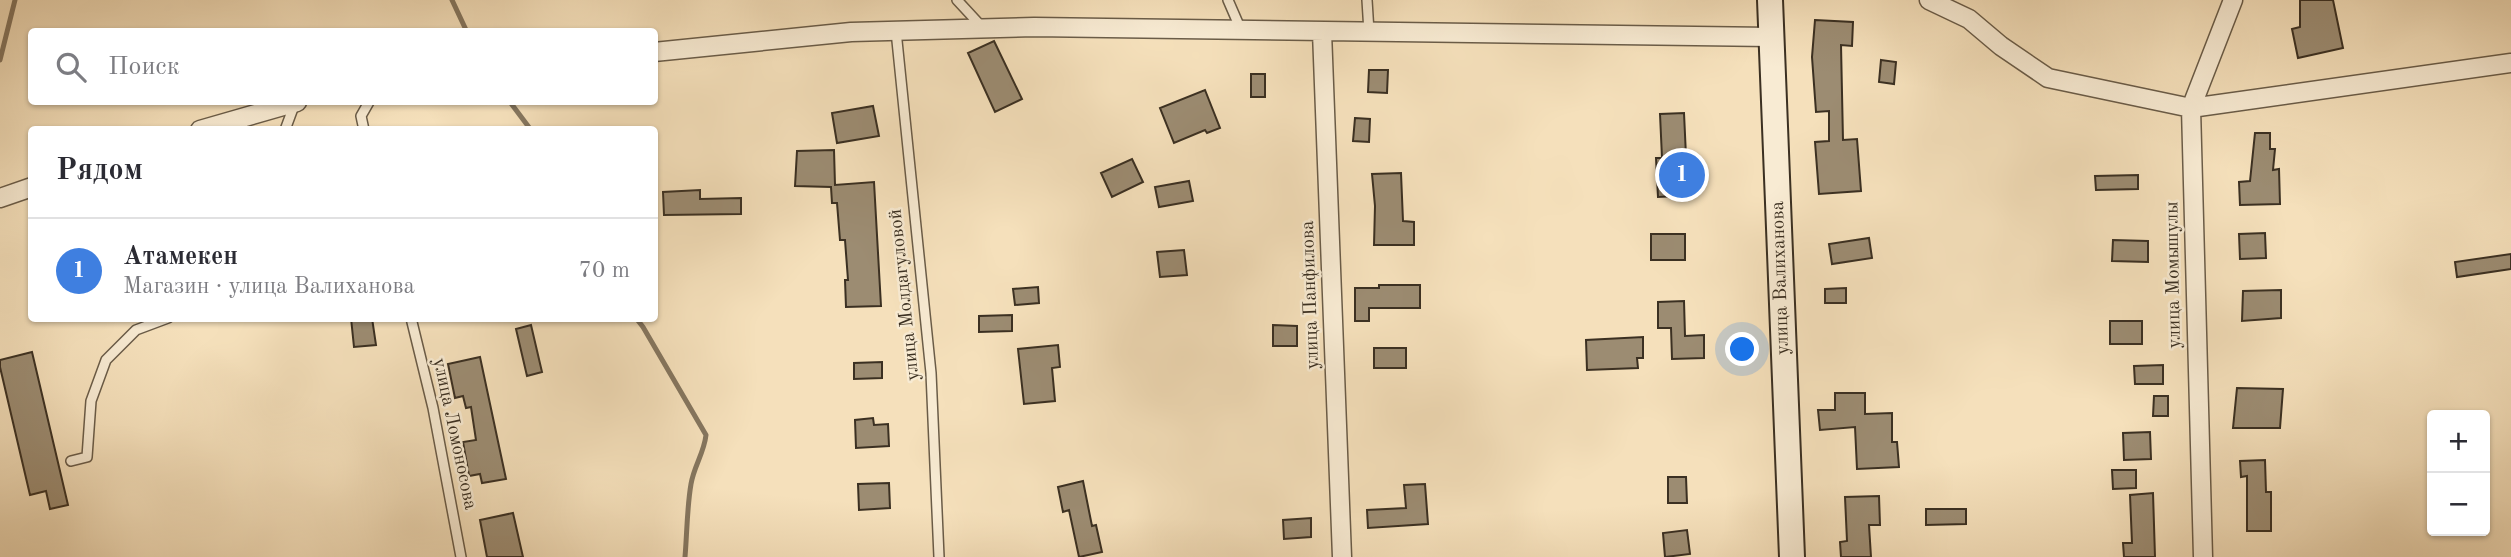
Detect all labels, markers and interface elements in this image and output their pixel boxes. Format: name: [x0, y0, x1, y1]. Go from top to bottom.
search box: [28, 28, 658, 105]
icon: search: [52, 48, 90, 86]
text: Поиск: [108, 54, 180, 80]
pin: 1: [1659, 149, 1705, 201]
text: Рядом: [56, 156, 143, 186]
street label: улица Валиханова: [1769, 200, 1793, 355]
street label: улица Момышулы: [2163, 201, 2185, 349]
street label: улица Молдагуловой: [887, 208, 923, 382]
street label: улица Панфилова: [1299, 220, 1323, 370]
text: Атамекен: [123, 244, 238, 270]
text: 1: [72, 259, 86, 282]
text: 70 m: [579, 259, 630, 282]
text: Магазин · улица Валиханова: [123, 275, 415, 298]
your location: [1725, 332, 1759, 366]
street label: улица Ломоносова: [429, 356, 479, 512]
map controls: [2427, 410, 2490, 536]
button: +: [2427, 410, 2490, 473]
button: −: [2427, 473, 2490, 536]

